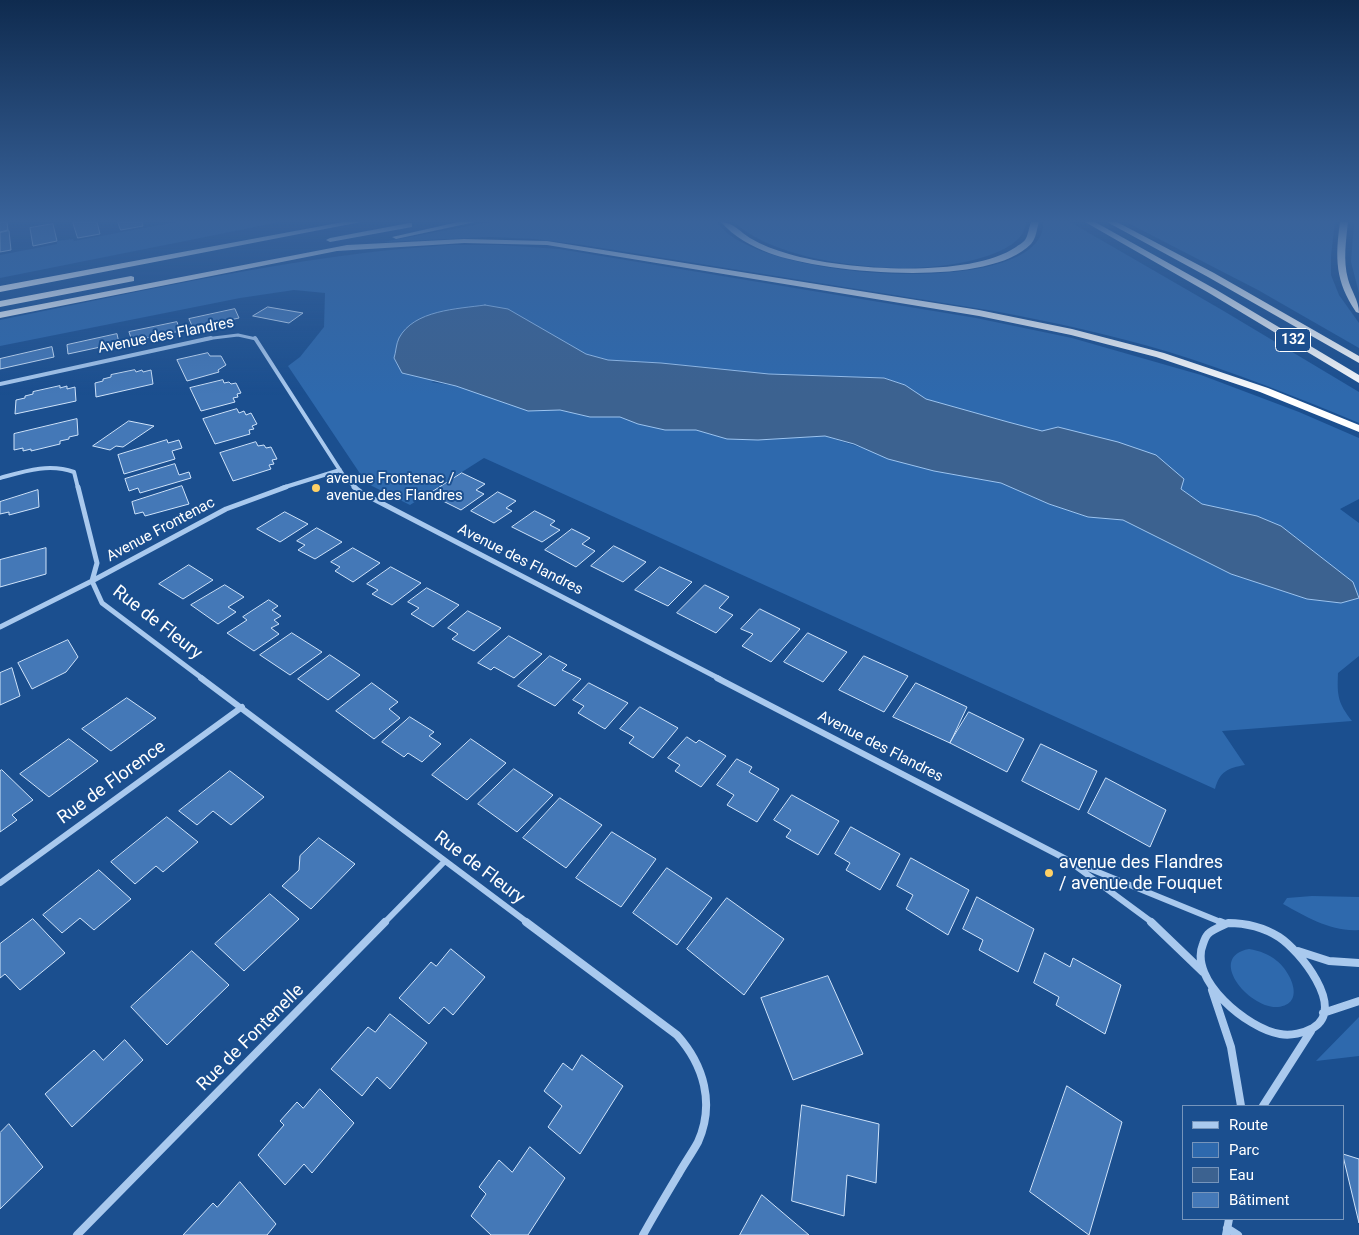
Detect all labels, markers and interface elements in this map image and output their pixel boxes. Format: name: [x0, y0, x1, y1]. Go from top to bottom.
street label: Avenue des Flandres: [96, 314, 236, 358]
road number: 132: [1276, 328, 1310, 352]
place label: avenue Frontenac / avenue des Flandres: [326, 470, 463, 505]
marker: avenue Frontenac / avenue des Flandres: [310, 482, 322, 494]
street label: Avenue Frontenac: [104, 494, 218, 566]
street label: Avenue des Flandres: [454, 521, 586, 599]
street label: Rue de Fleury: [108, 581, 206, 665]
street label: Avenue des Flandres: [814, 708, 946, 786]
street label: Rue de Florence: [54, 737, 170, 829]
street label: Rue de Fleury: [429, 827, 529, 909]
place label: avenue des Flandres / avenue de Fouquet: [1059, 852, 1223, 894]
marker: avenue des Flandres / avenue de Fouquet: [1043, 867, 1055, 879]
street label: Rue de Fontenelle: [193, 980, 309, 1096]
legend: [1182, 1105, 1344, 1220]
text: Route: [1229, 1116, 1268, 1134]
text: Parc: [1229, 1141, 1259, 1159]
text: Eau: [1229, 1166, 1254, 1184]
text: Bâtiment: [1229, 1191, 1289, 1209]

